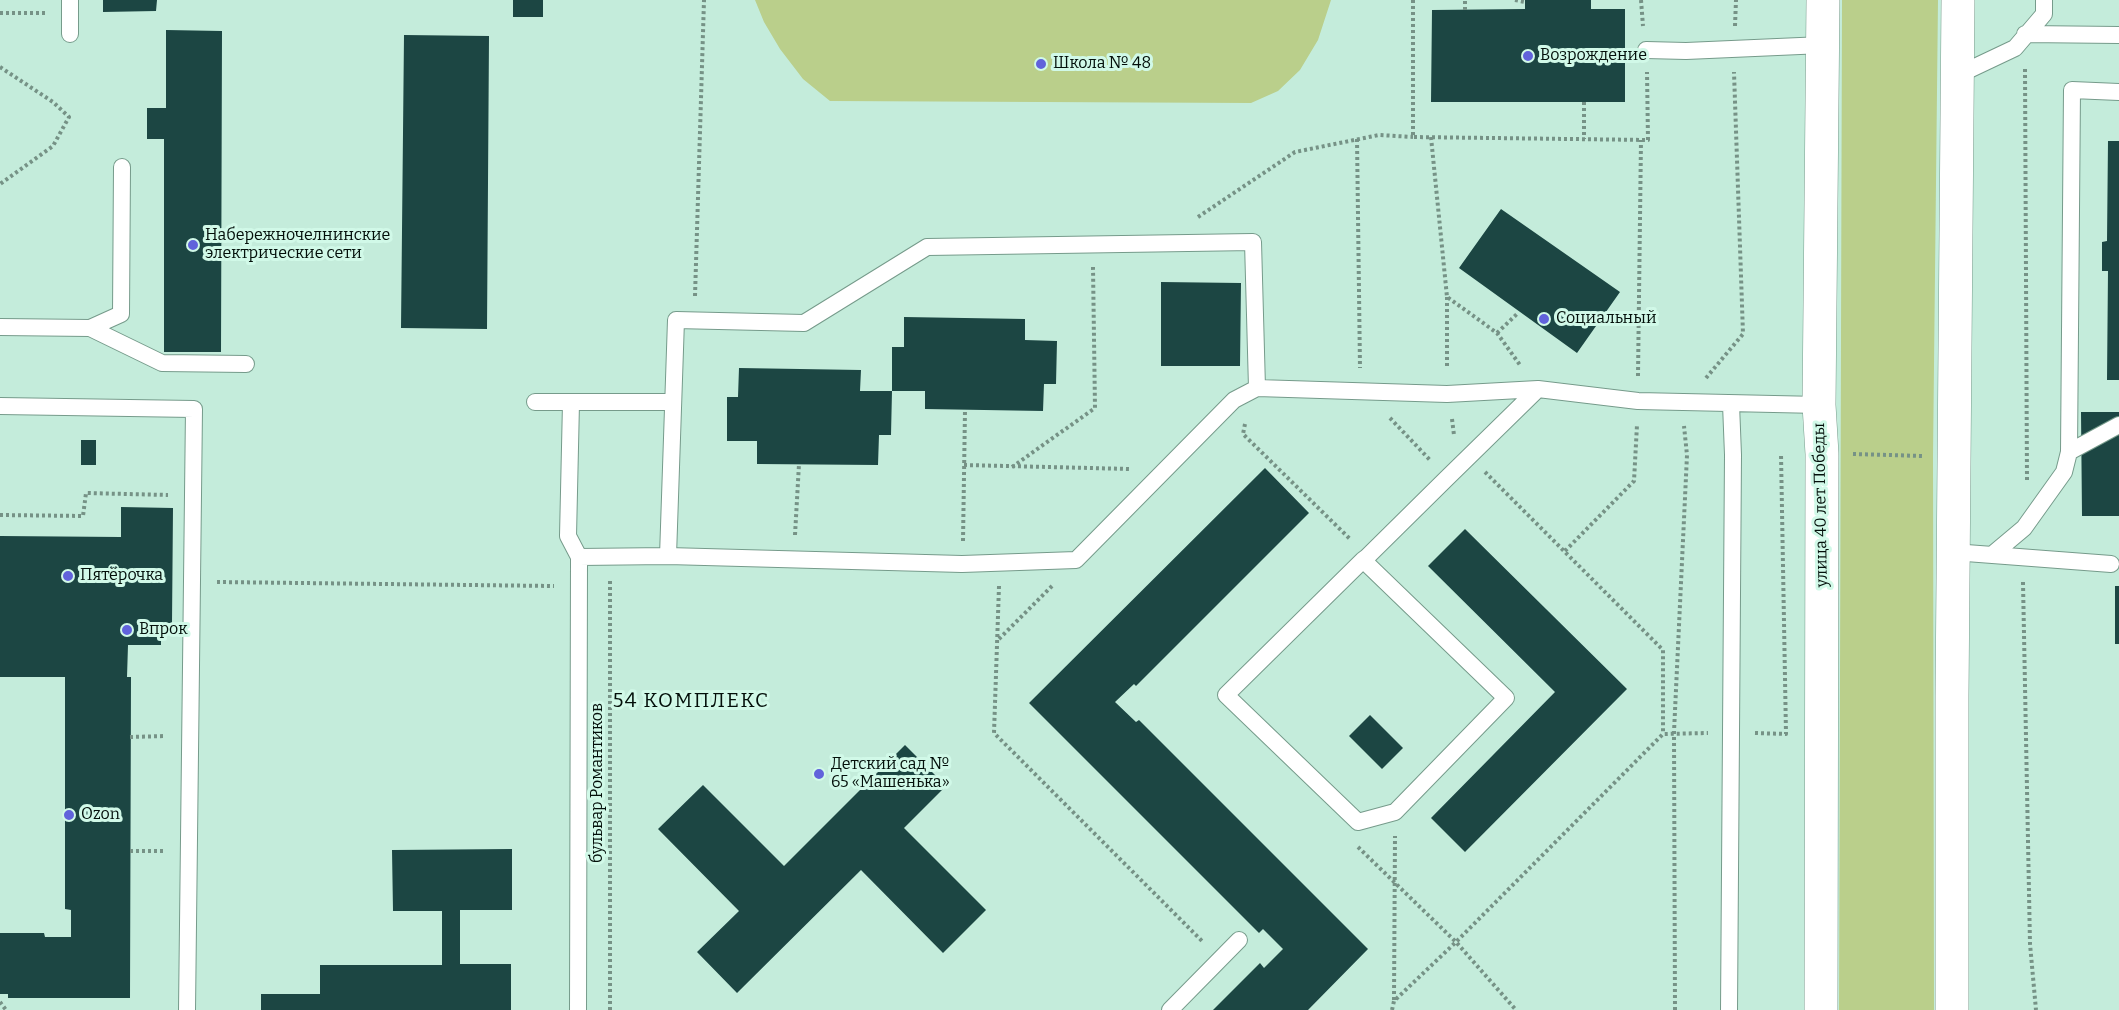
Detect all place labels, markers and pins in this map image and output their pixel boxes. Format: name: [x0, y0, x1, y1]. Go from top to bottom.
place label: Возрождение: [1540, 46, 1647, 66]
marker: Возрождение: [1521, 49, 1535, 63]
place label: Школа № 48: [1053, 54, 1151, 74]
marker: Школа № 48: [1034, 57, 1048, 71]
place label: Набережночелнинские электрические сети: [205, 226, 390, 264]
marker: Набережночелнинские электрические сети: [186, 238, 200, 252]
place label: Социальный: [1556, 309, 1657, 329]
marker: Социальный: [1537, 312, 1551, 326]
place label: Пятёрочка: [80, 566, 163, 586]
marker: Пятёрочка: [61, 569, 75, 583]
place label: Впрок: [139, 620, 188, 640]
marker: Впрок: [120, 623, 134, 637]
place label: Детский сад № 65 «Машенька»: [831, 755, 950, 793]
marker: Детский сад № 65 «Машенька»: [812, 767, 826, 781]
place label: Ozon: [81, 805, 120, 825]
marker: Ozon: [62, 808, 76, 822]

